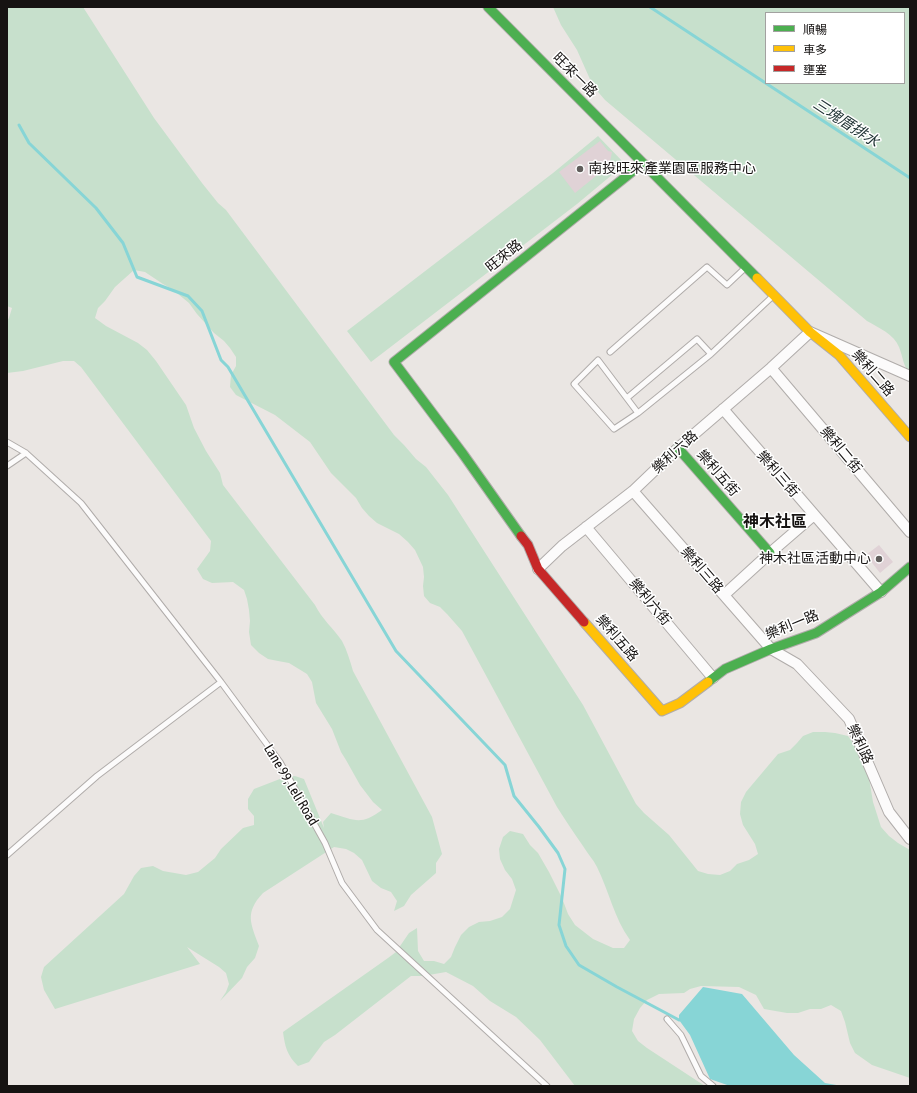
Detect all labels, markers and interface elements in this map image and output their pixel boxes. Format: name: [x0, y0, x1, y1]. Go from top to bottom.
legend: [765, 12, 905, 84]
text: 順暢: [803, 23, 827, 37]
text: 車多: [803, 43, 827, 57]
street label: 旺來一路: [549, 49, 601, 101]
text: 壅塞: [803, 63, 827, 77]
water label: 三塊厝排水: [810, 95, 882, 151]
place label: 南投旺來產業園區服務中心: [588, 161, 756, 177]
marker: 南投旺來產業園區服務中心: [575, 164, 585, 174]
street label: 旺來路: [482, 236, 526, 276]
street label: 樂利二路: [848, 346, 898, 400]
street label: 樂利二街: [817, 423, 865, 477]
street label: 樂利六路: [649, 427, 701, 477]
street label: 樂利五街: [693, 446, 743, 500]
street label: 樂利三街: [753, 447, 803, 501]
district label: 神木社區: [743, 512, 807, 532]
street label: 樂利三路: [677, 543, 727, 597]
place label: 神木社區活動中心: [759, 551, 871, 567]
marker: 神木社區活動中心: [874, 554, 884, 564]
street label: 樂利六街: [626, 575, 674, 629]
street label: 樂利一路: [763, 607, 821, 643]
street label: 樂利五路: [592, 611, 642, 665]
street label: 樂利路: [844, 721, 876, 767]
street label: Lane 99, Leli Road: [260, 741, 322, 829]

